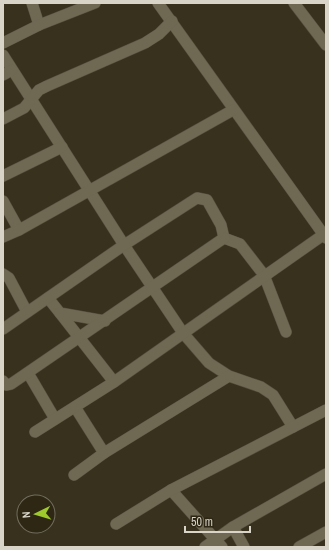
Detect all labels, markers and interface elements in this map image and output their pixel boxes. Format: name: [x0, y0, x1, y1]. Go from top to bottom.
north arrow: [16, 494, 56, 534]
scale bar: [185, 508, 250, 534]
text: N: [19, 511, 33, 519]
text: 50 m: [191, 514, 213, 530]

